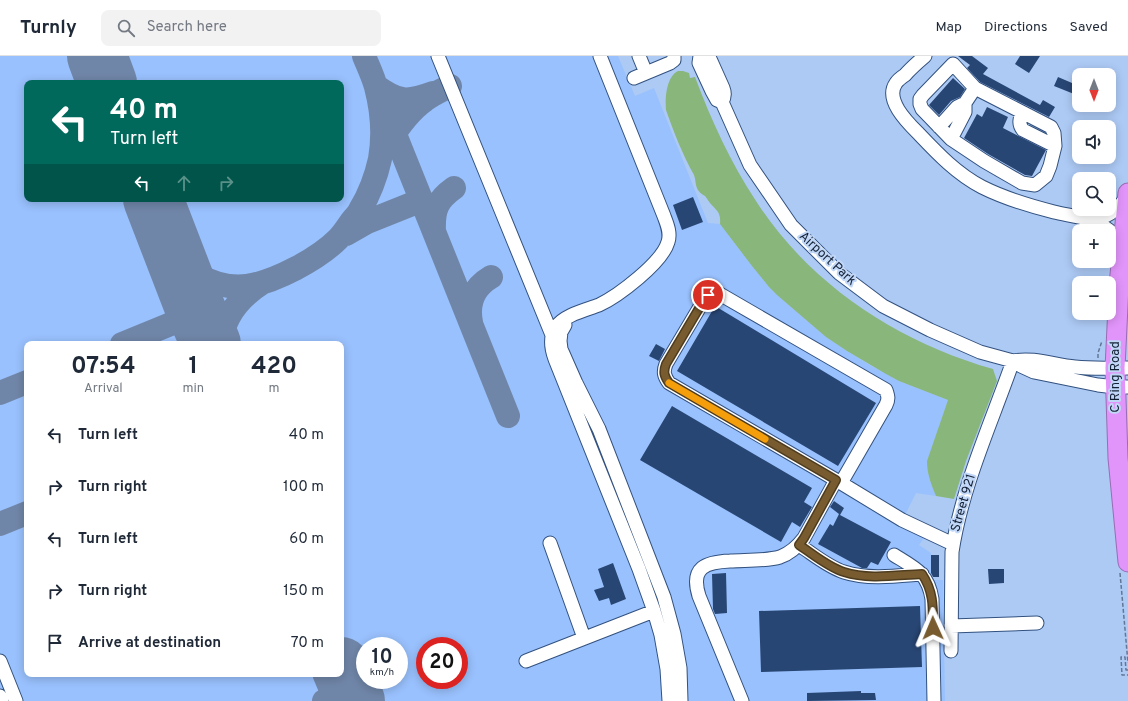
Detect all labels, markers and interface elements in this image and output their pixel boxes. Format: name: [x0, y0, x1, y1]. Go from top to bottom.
search box: [101, 10, 381, 46]
text: Turnly: [20, 16, 77, 40]
icon: search: [115, 17, 137, 39]
text: Search here: [147, 18, 227, 37]
text: Map: [936, 19, 962, 36]
text: Directions: [984, 19, 1048, 36]
text: Saved: [1070, 19, 1108, 36]
north arrow: [1072, 68, 1116, 112]
map controls: [1072, 68, 1116, 320]
text: 40 m: [110, 93, 178, 129]
icon: left: [44, 96, 96, 148]
button: sound: [1072, 120, 1116, 164]
text: Turn left: [110, 128, 178, 151]
icon: left: [131, 172, 153, 194]
icon: ahead: [173, 172, 195, 194]
icon: right: [215, 172, 237, 194]
button: search: [1072, 172, 1116, 216]
button: +: [1072, 224, 1116, 268]
street label: Airport Park: [795, 229, 859, 289]
button: −: [1072, 276, 1116, 320]
pin: [691, 278, 725, 312]
icon: arrive: [697, 284, 719, 306]
street label: C Ring Road: [1108, 341, 1124, 413]
text: 07:54: [71, 352, 136, 382]
text: 1: [189, 352, 198, 382]
text: 420: [251, 352, 297, 382]
text: Arrival: [84, 381, 123, 397]
text: min: [183, 381, 204, 397]
text: m: [269, 381, 280, 397]
icon: left: [44, 424, 66, 446]
text: Turn left: [78, 426, 138, 445]
text: 40 m: [289, 426, 324, 445]
street label: Street 921: [948, 472, 980, 534]
icon: right: [44, 476, 66, 498]
text: Turn right: [78, 478, 147, 497]
text: 100 m: [283, 478, 324, 497]
icon: left: [44, 528, 66, 550]
text: Turn left: [78, 530, 138, 549]
text: 60 m: [289, 530, 324, 549]
icon: right: [44, 580, 66, 602]
text: Turn right: [78, 582, 147, 601]
text: 150 m: [283, 582, 324, 601]
position arrow: [912, 607, 954, 649]
icon: arrive: [44, 632, 66, 654]
text: Arrive at destination: [78, 634, 221, 653]
text: 70 m: [291, 634, 324, 653]
speed limit sign: 20: [416, 637, 468, 689]
text: 10: [371, 645, 393, 671]
text: km/h: [370, 666, 394, 679]

